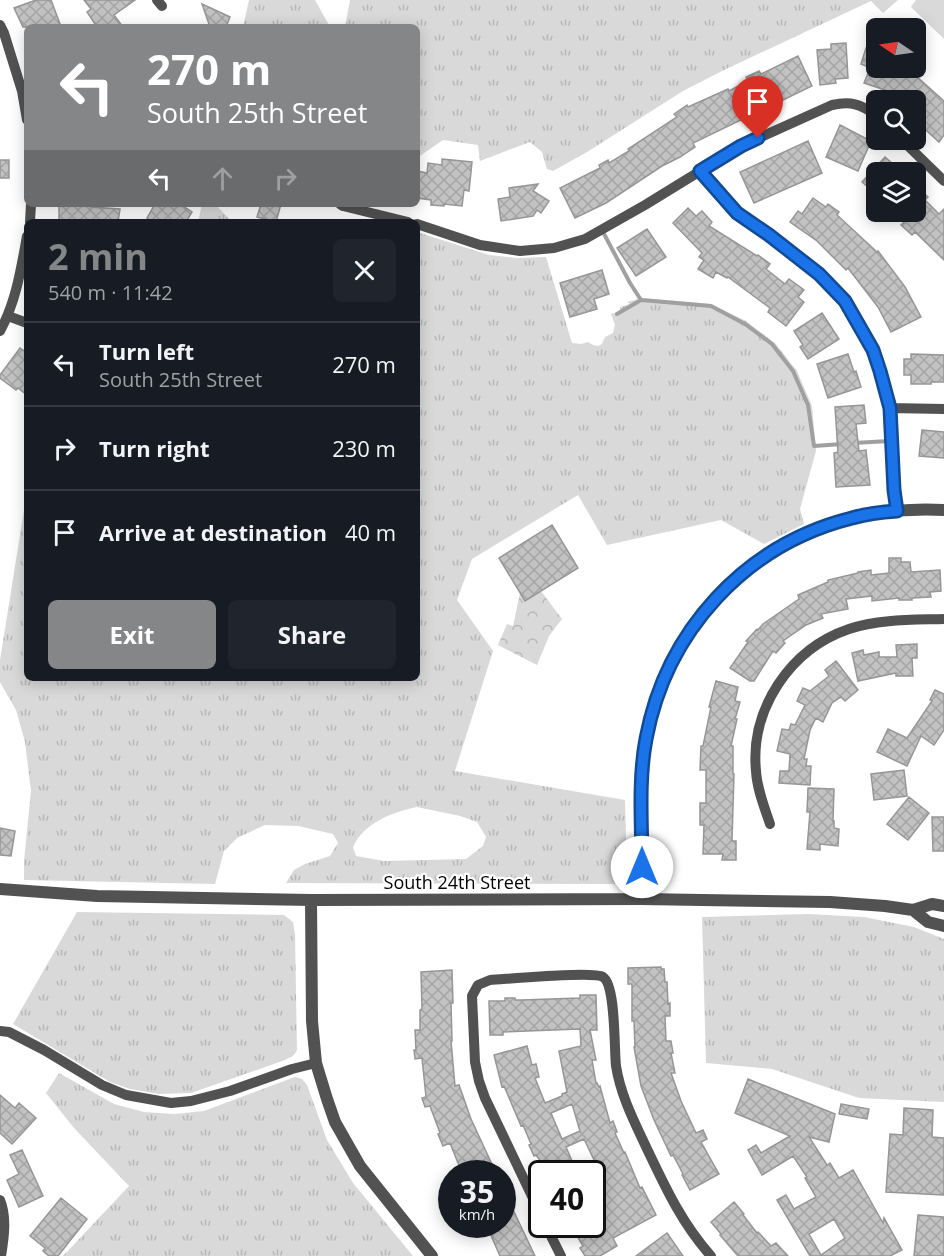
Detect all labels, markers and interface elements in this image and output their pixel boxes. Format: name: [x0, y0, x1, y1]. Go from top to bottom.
north arrow: [866, 18, 926, 78]
map controls: [866, 18, 926, 222]
text: 270 m: [147, 40, 271, 97]
icon: left: [48, 48, 126, 126]
pin: [732, 76, 783, 138]
icon: arrive: [741, 85, 774, 118]
button: search: [866, 90, 926, 150]
text: South 25th Street: [147, 94, 367, 131]
icon: left: [143, 162, 176, 195]
icon: ahead: [206, 162, 239, 195]
icon: right: [269, 162, 302, 195]
button: layers: [866, 162, 926, 222]
text: 2 min: [48, 232, 148, 281]
button: close: [333, 239, 396, 302]
text: 540 m · 11:42: [48, 279, 173, 306]
text: Turn left: [99, 336, 194, 366]
icon: left: [48, 348, 81, 381]
text: 270 m: [332, 349, 396, 379]
text: South 25th Street: [99, 366, 262, 393]
icon: right: [48, 432, 81, 465]
text: Turn right: [99, 433, 210, 463]
text: 230 m: [332, 433, 396, 463]
icon: arrive: [48, 516, 81, 549]
text: Arrive at destination: [99, 517, 327, 547]
text: 40 m: [345, 517, 396, 547]
button: Exit: [48, 600, 216, 669]
button: Share: [228, 600, 396, 669]
position arrow: [610, 835, 674, 899]
street label: South 24th Street: [384, 870, 530, 894]
speed limit sign: 40: [528, 1160, 606, 1238]
text: 35: [460, 1171, 494, 1212]
text: km/h: [459, 1204, 495, 1224]

